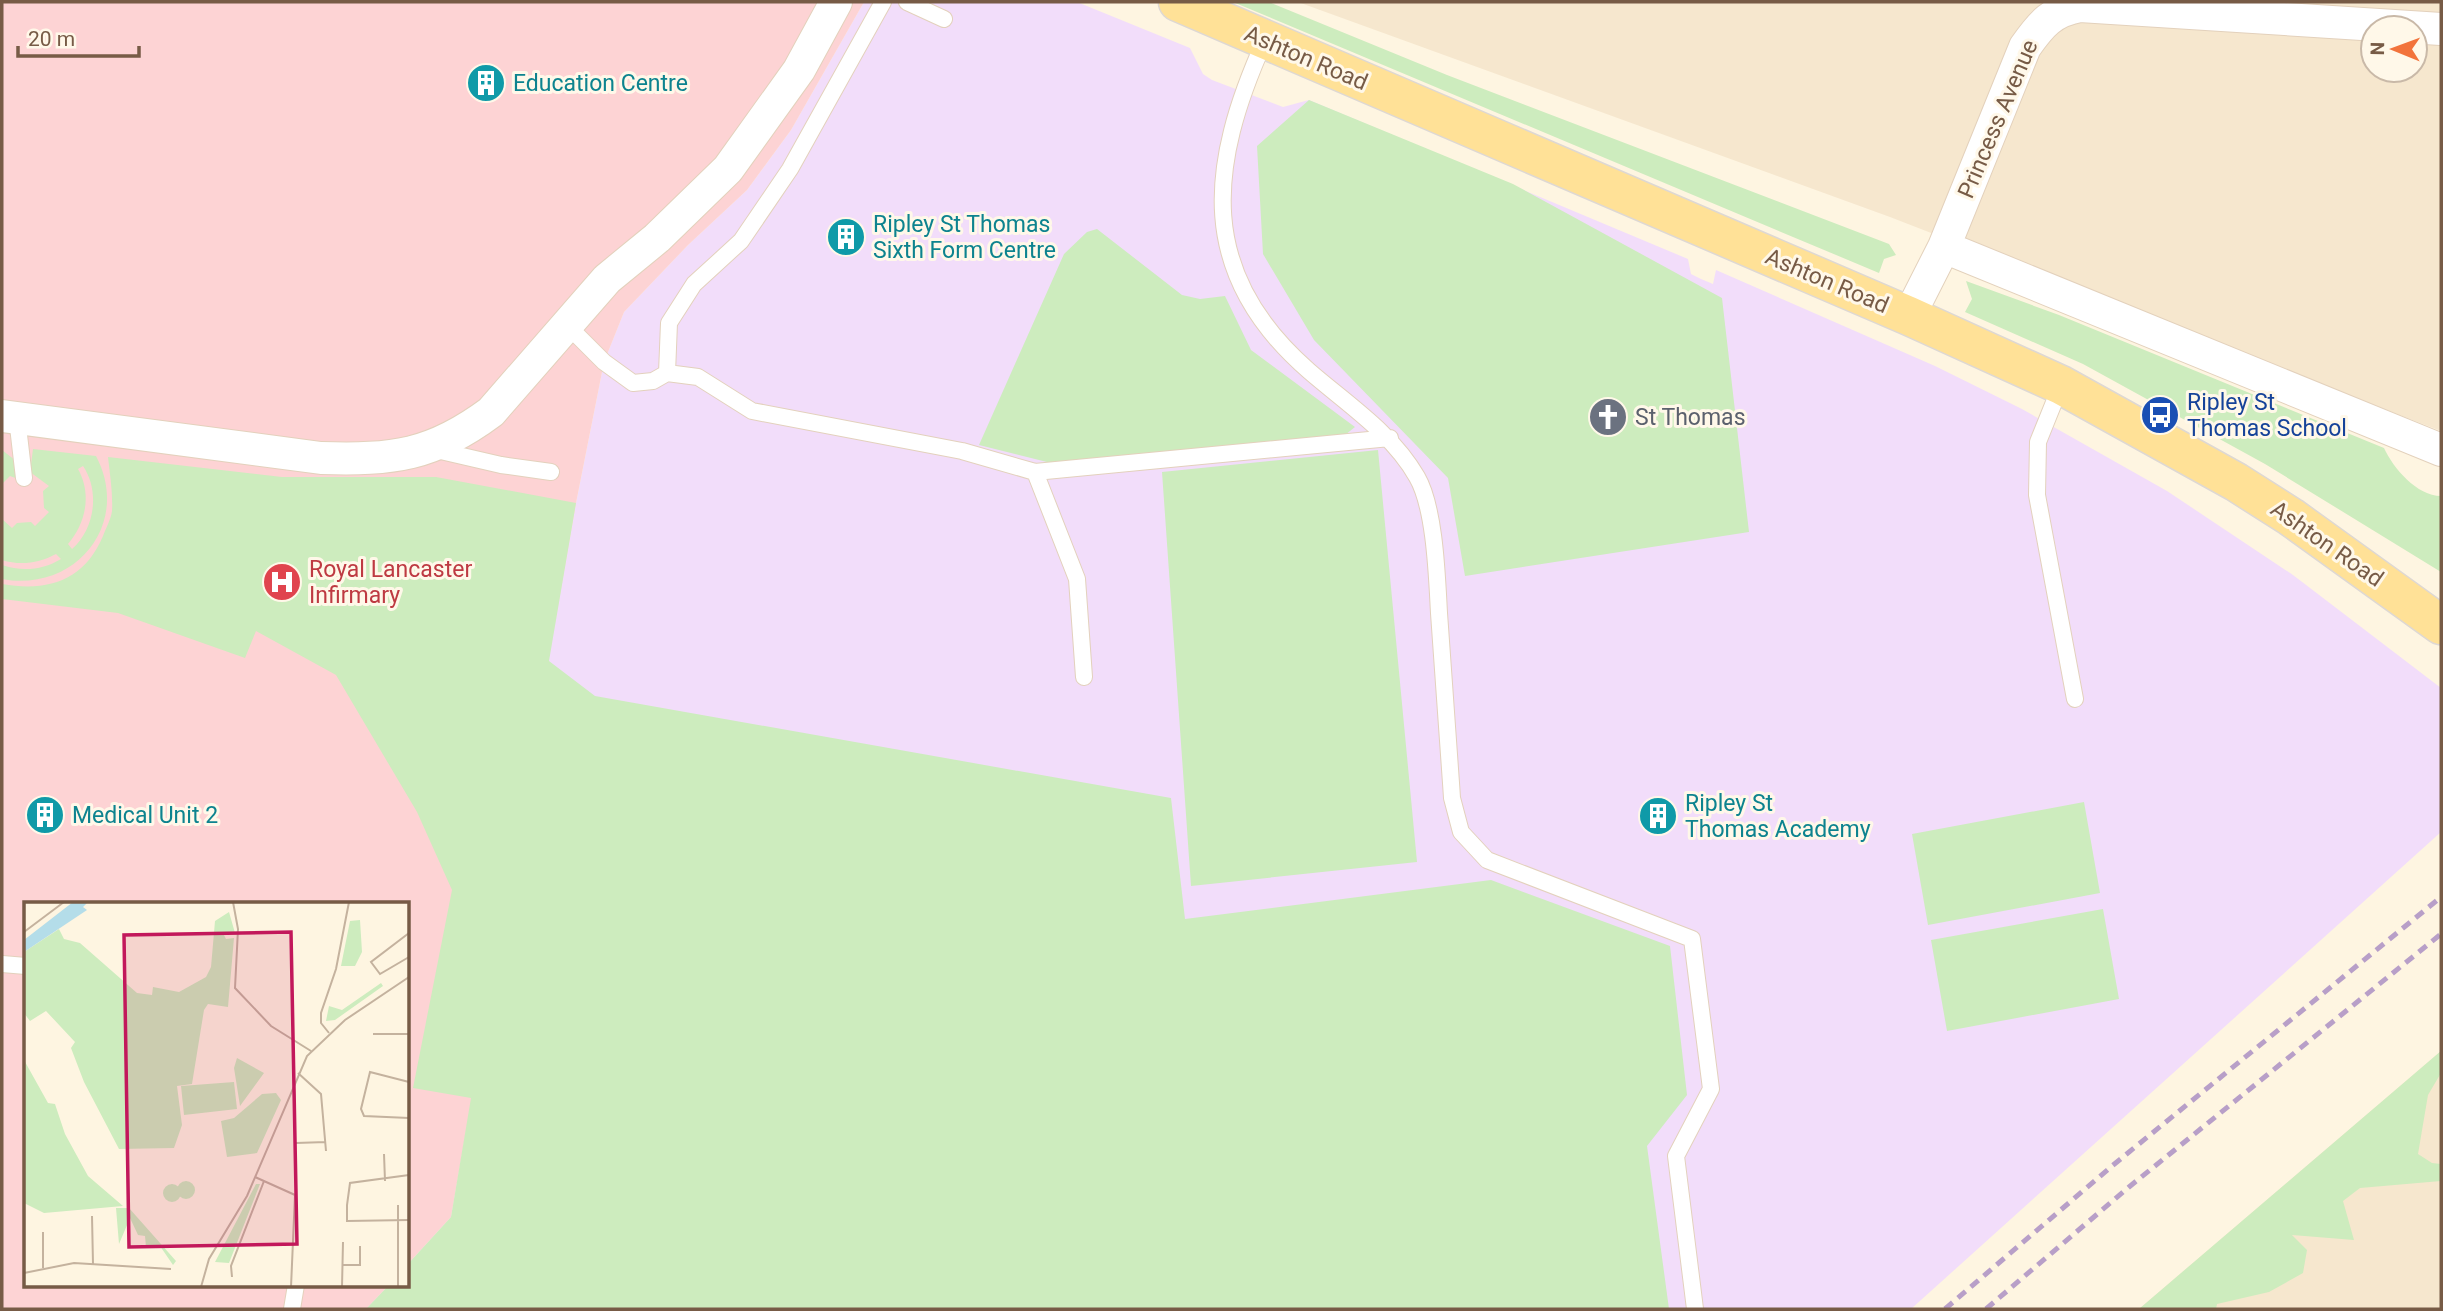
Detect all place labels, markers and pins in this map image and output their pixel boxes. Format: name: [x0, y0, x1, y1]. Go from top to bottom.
building icon: Education Centre: [465, 62, 507, 104]
place label: Education Centre: [513, 70, 688, 97]
place label: Ripley St Thomas Sixth Form Centre: [873, 211, 1056, 264]
building icon: Ripley St Thomas Sixth Form Centre: [825, 216, 867, 258]
place label: Ripley St Thomas School: [2187, 389, 2347, 442]
bus stop icon: Ripley St Thomas School: [2139, 394, 2181, 436]
church icon: St Thomas: [1587, 396, 1629, 438]
place label: St Thomas: [1635, 404, 1746, 431]
place label: Royal Lancaster Infirmary: [309, 556, 472, 609]
hospital icon: Royal Lancaster Infirmary: [261, 561, 303, 603]
place label: Ripley St Thomas Academy: [1685, 790, 1871, 843]
building icon: Medical Unit 2: [24, 794, 66, 836]
building icon: Ripley St Thomas Academy: [1637, 795, 1679, 837]
place label: Medical Unit 2: [72, 802, 218, 829]

